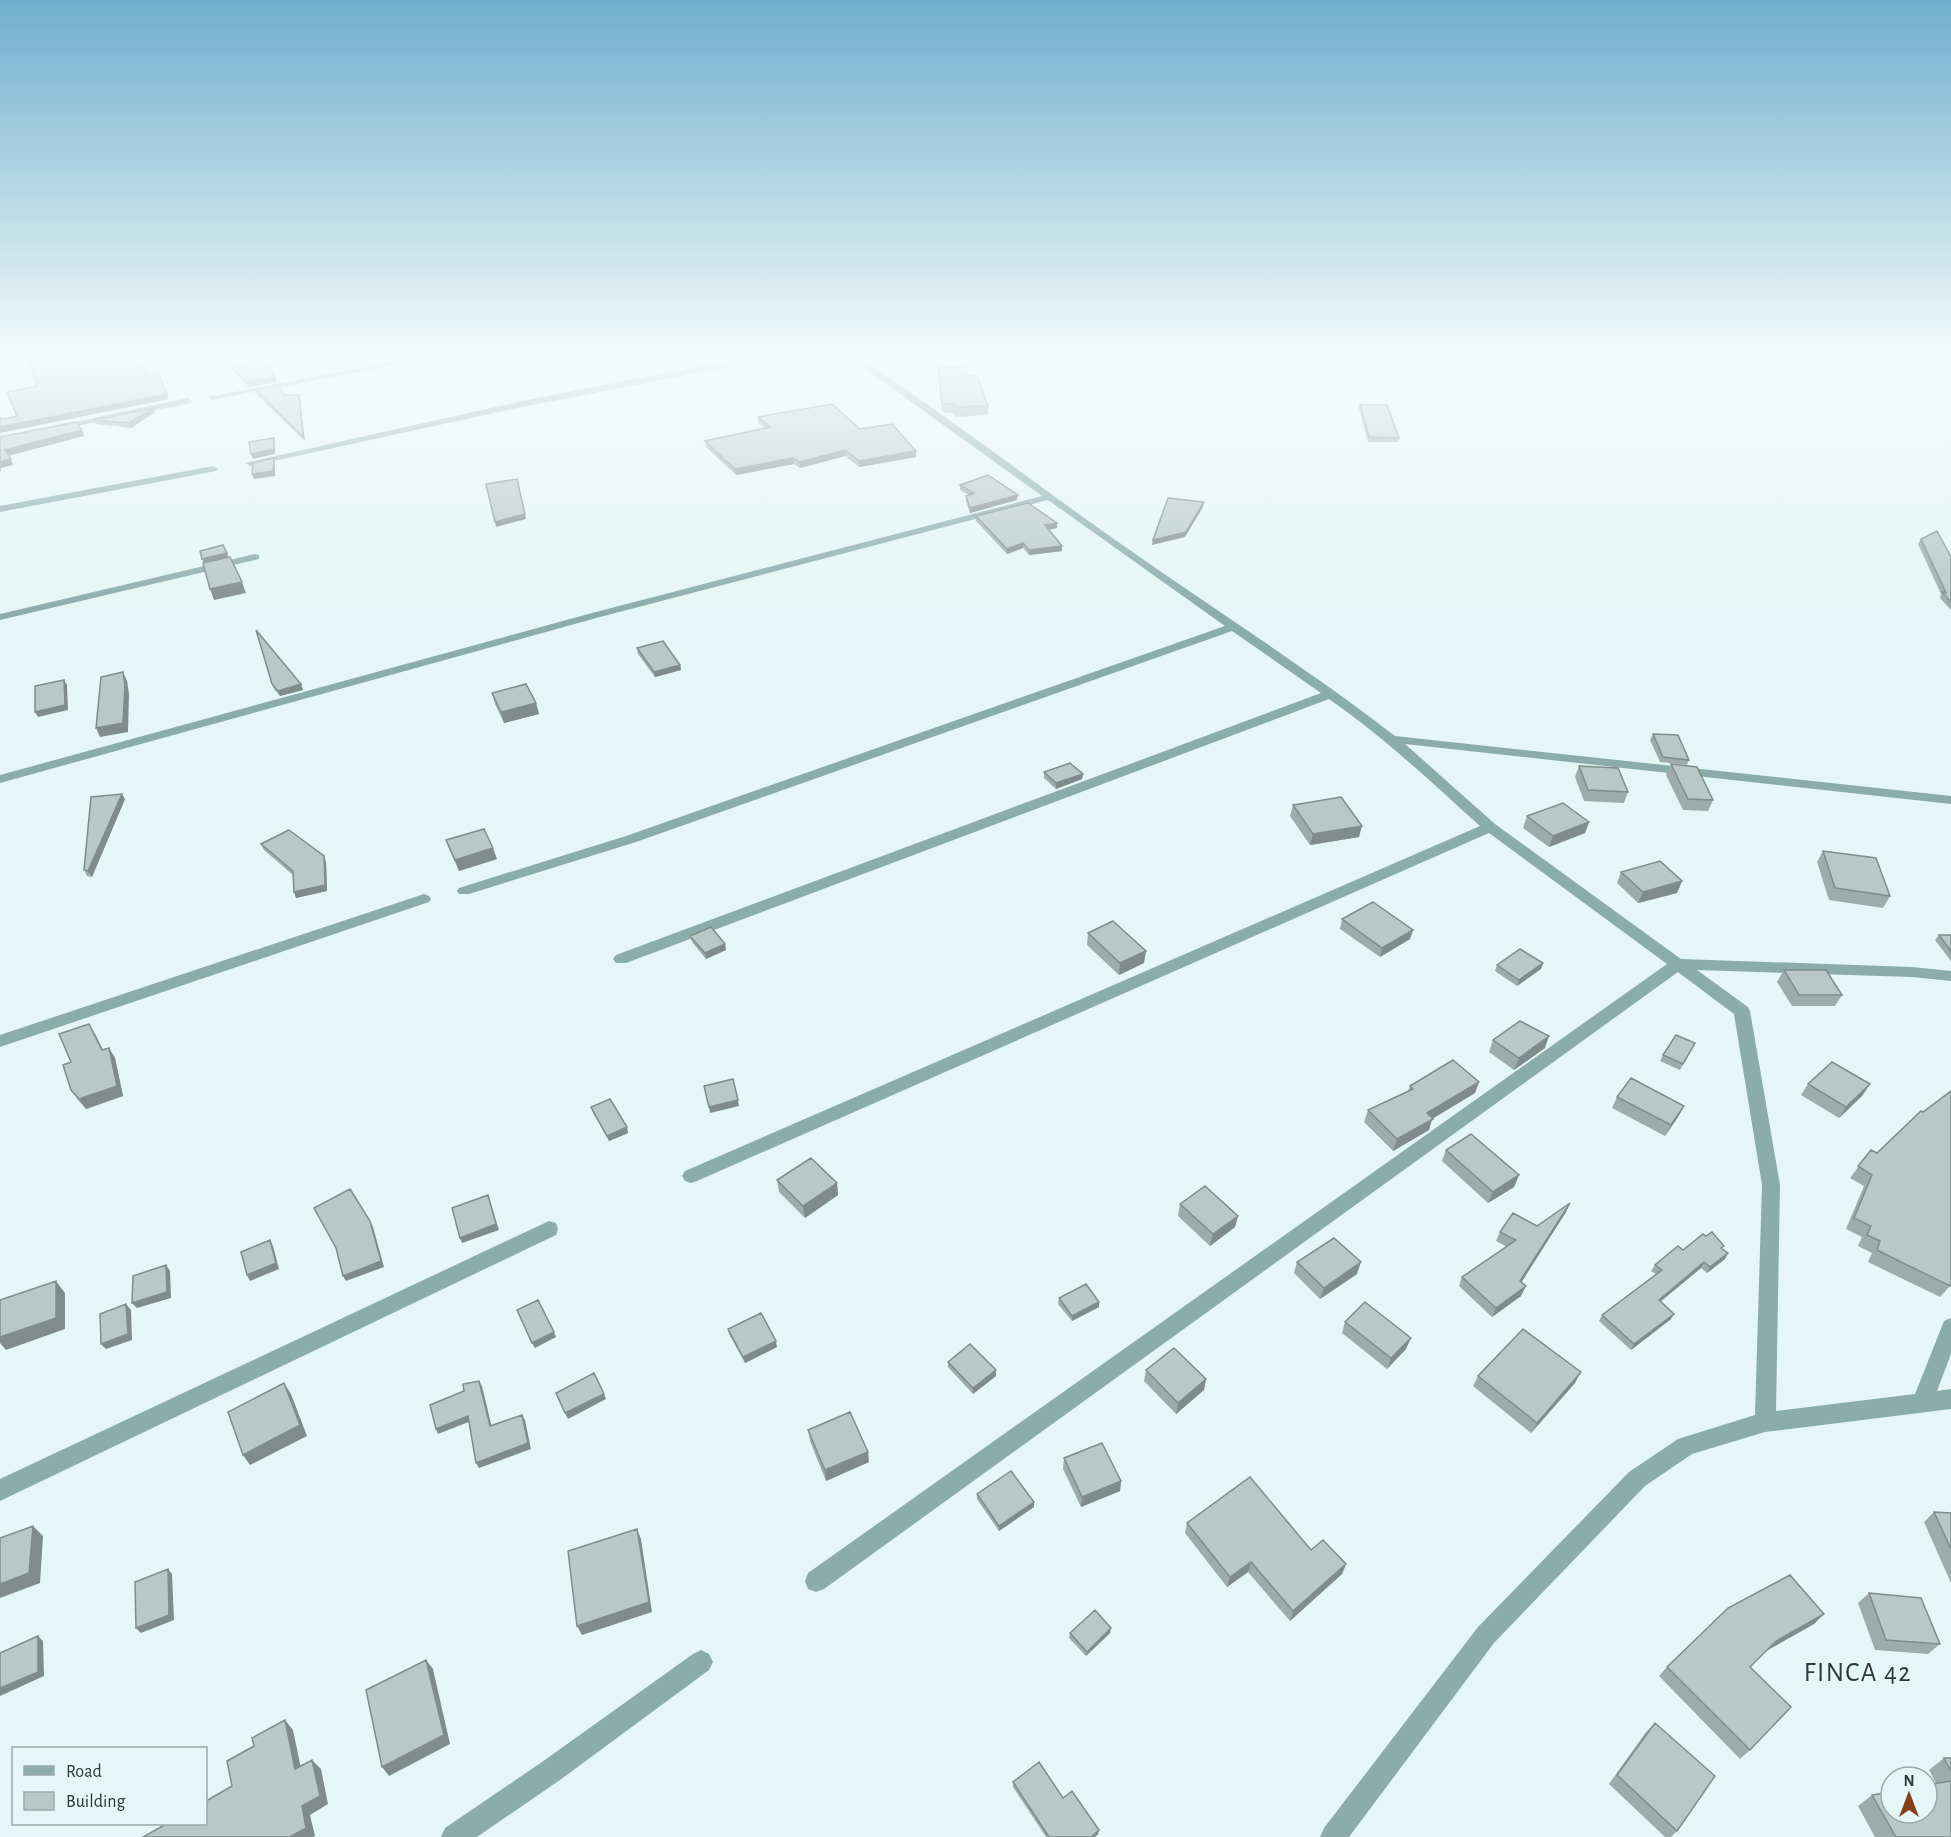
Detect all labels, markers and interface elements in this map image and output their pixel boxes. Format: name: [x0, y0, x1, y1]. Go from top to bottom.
district label: FINCA 42: [1804, 1659, 1912, 1686]
legend: [12, 1747, 207, 1825]
text: Road: [66, 1763, 102, 1781]
north arrow: [1879, 1765, 1939, 1825]
text: N: [1903, 1773, 1915, 1789]
text: Building: [66, 1793, 126, 1811]

